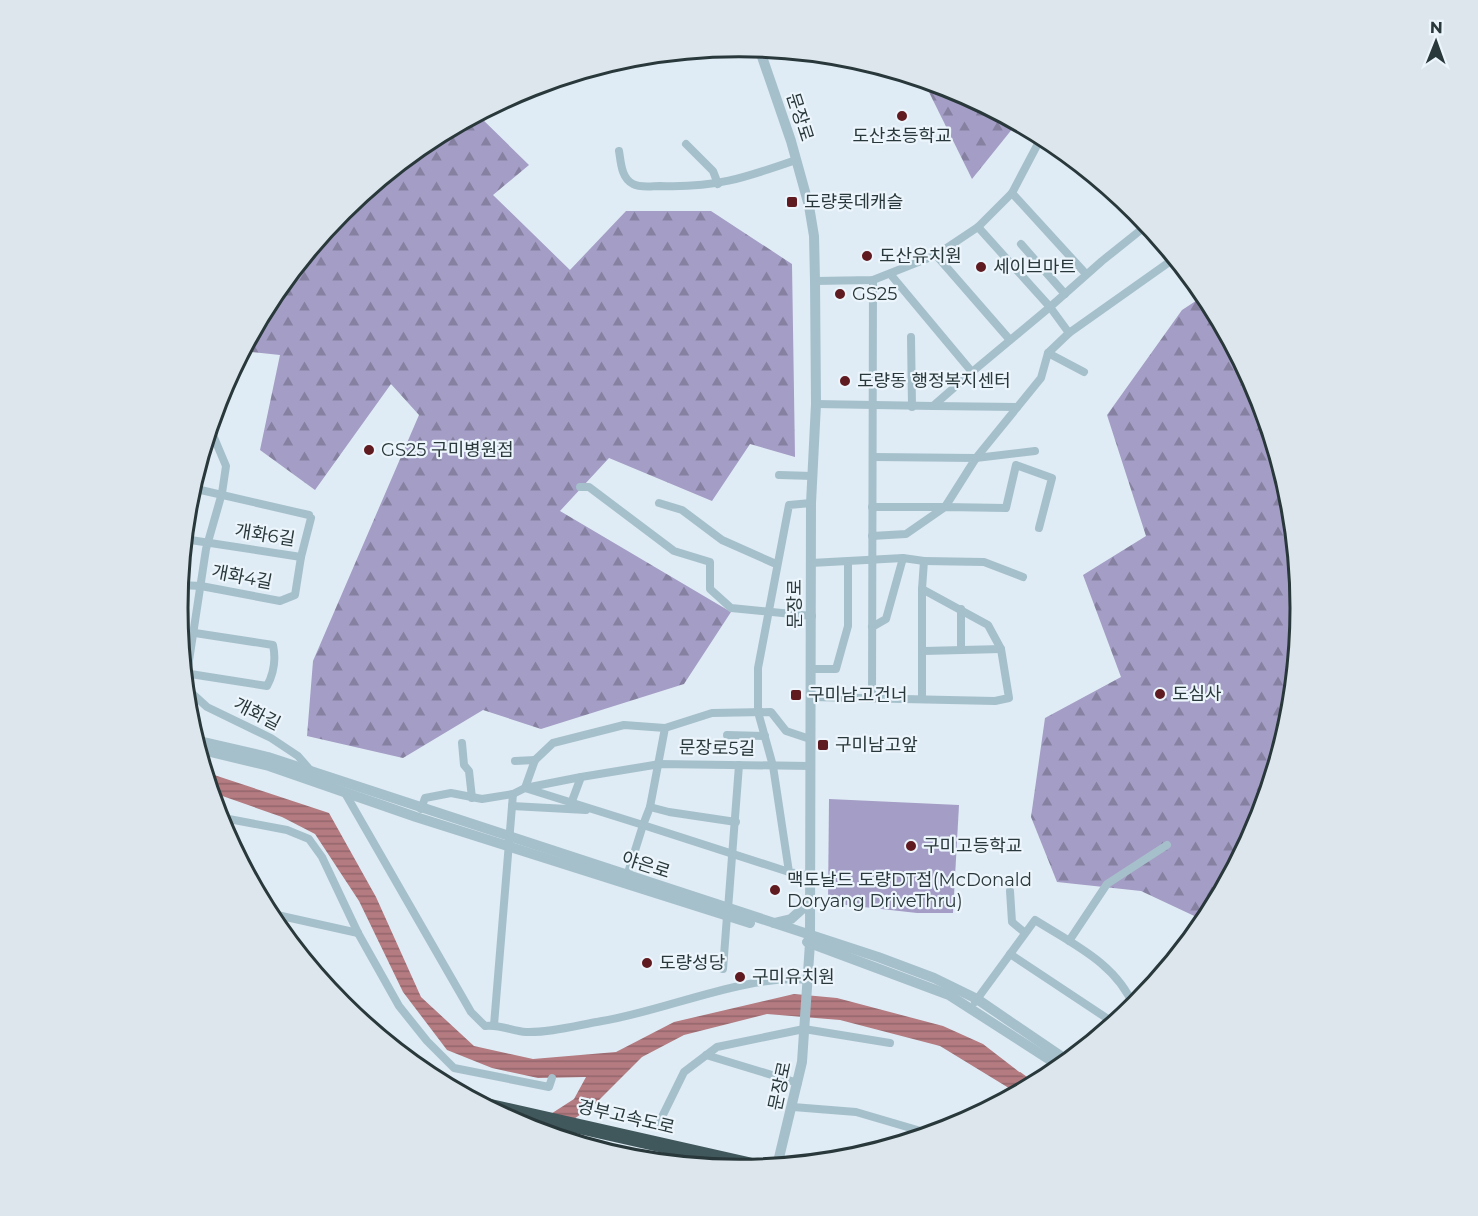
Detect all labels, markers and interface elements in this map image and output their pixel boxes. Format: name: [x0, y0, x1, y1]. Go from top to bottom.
north arrow: [1406, 12, 1466, 72]
text: N: [1430, 18, 1443, 37]
street label: 문장로: [782, 90, 818, 144]
marker: 도산초등학교: [895, 109, 909, 123]
place label: 도산초등학교: [852, 125, 952, 147]
place label: 도량롯데캐슬: [804, 191, 903, 213]
marker: 도량롯데캐슬: [785, 195, 799, 209]
place label: 도산유치원: [879, 245, 962, 267]
marker: 도산유치원: [860, 249, 874, 263]
place label: 세이브마트: [993, 256, 1076, 278]
marker: 세이브마트: [974, 260, 988, 274]
place label: GS25: [852, 283, 897, 305]
marker: GS25: [833, 287, 847, 301]
place label: 도량동 행정복지센터: [857, 370, 1011, 392]
marker: 도량동 행정복지센터: [838, 374, 852, 388]
place label: GS25 구미병원점: [381, 439, 514, 461]
marker: GS25 구미병원점: [362, 443, 376, 457]
street label: 개화6길: [233, 519, 297, 551]
street label: 개화4길: [210, 560, 274, 594]
street label: 문장로: [784, 579, 806, 629]
place label: 도심사: [1172, 683, 1222, 705]
place label: 구미남고건너: [808, 684, 907, 706]
marker: 도심사: [1153, 687, 1167, 701]
marker: 구미남고건너: [789, 688, 803, 702]
street label: 개화길: [230, 693, 284, 735]
place label: 구미남고앞: [835, 734, 918, 756]
street label: 문장로5길: [679, 736, 755, 760]
marker: 구미남고앞: [816, 738, 830, 752]
place label: 구미고등학교: [923, 835, 1022, 857]
marker: 구미고등학교: [904, 839, 918, 853]
street label: 야은로: [619, 847, 673, 883]
place label: 맥도날드 도량DT점(McDonald Doryang DriveThru): [787, 869, 1032, 912]
marker: 맥도날드 도량DT점(McDonald Doryang DriveThru): [768, 883, 782, 897]
place label: 도량성당: [659, 952, 725, 974]
marker: 도량성당: [640, 956, 654, 970]
place label: 구미유치원: [752, 966, 835, 988]
marker: 구미유치원: [733, 970, 747, 984]
street label: 문장로: [764, 1059, 796, 1113]
street label: 경부고속도로: [575, 1095, 677, 1139]

